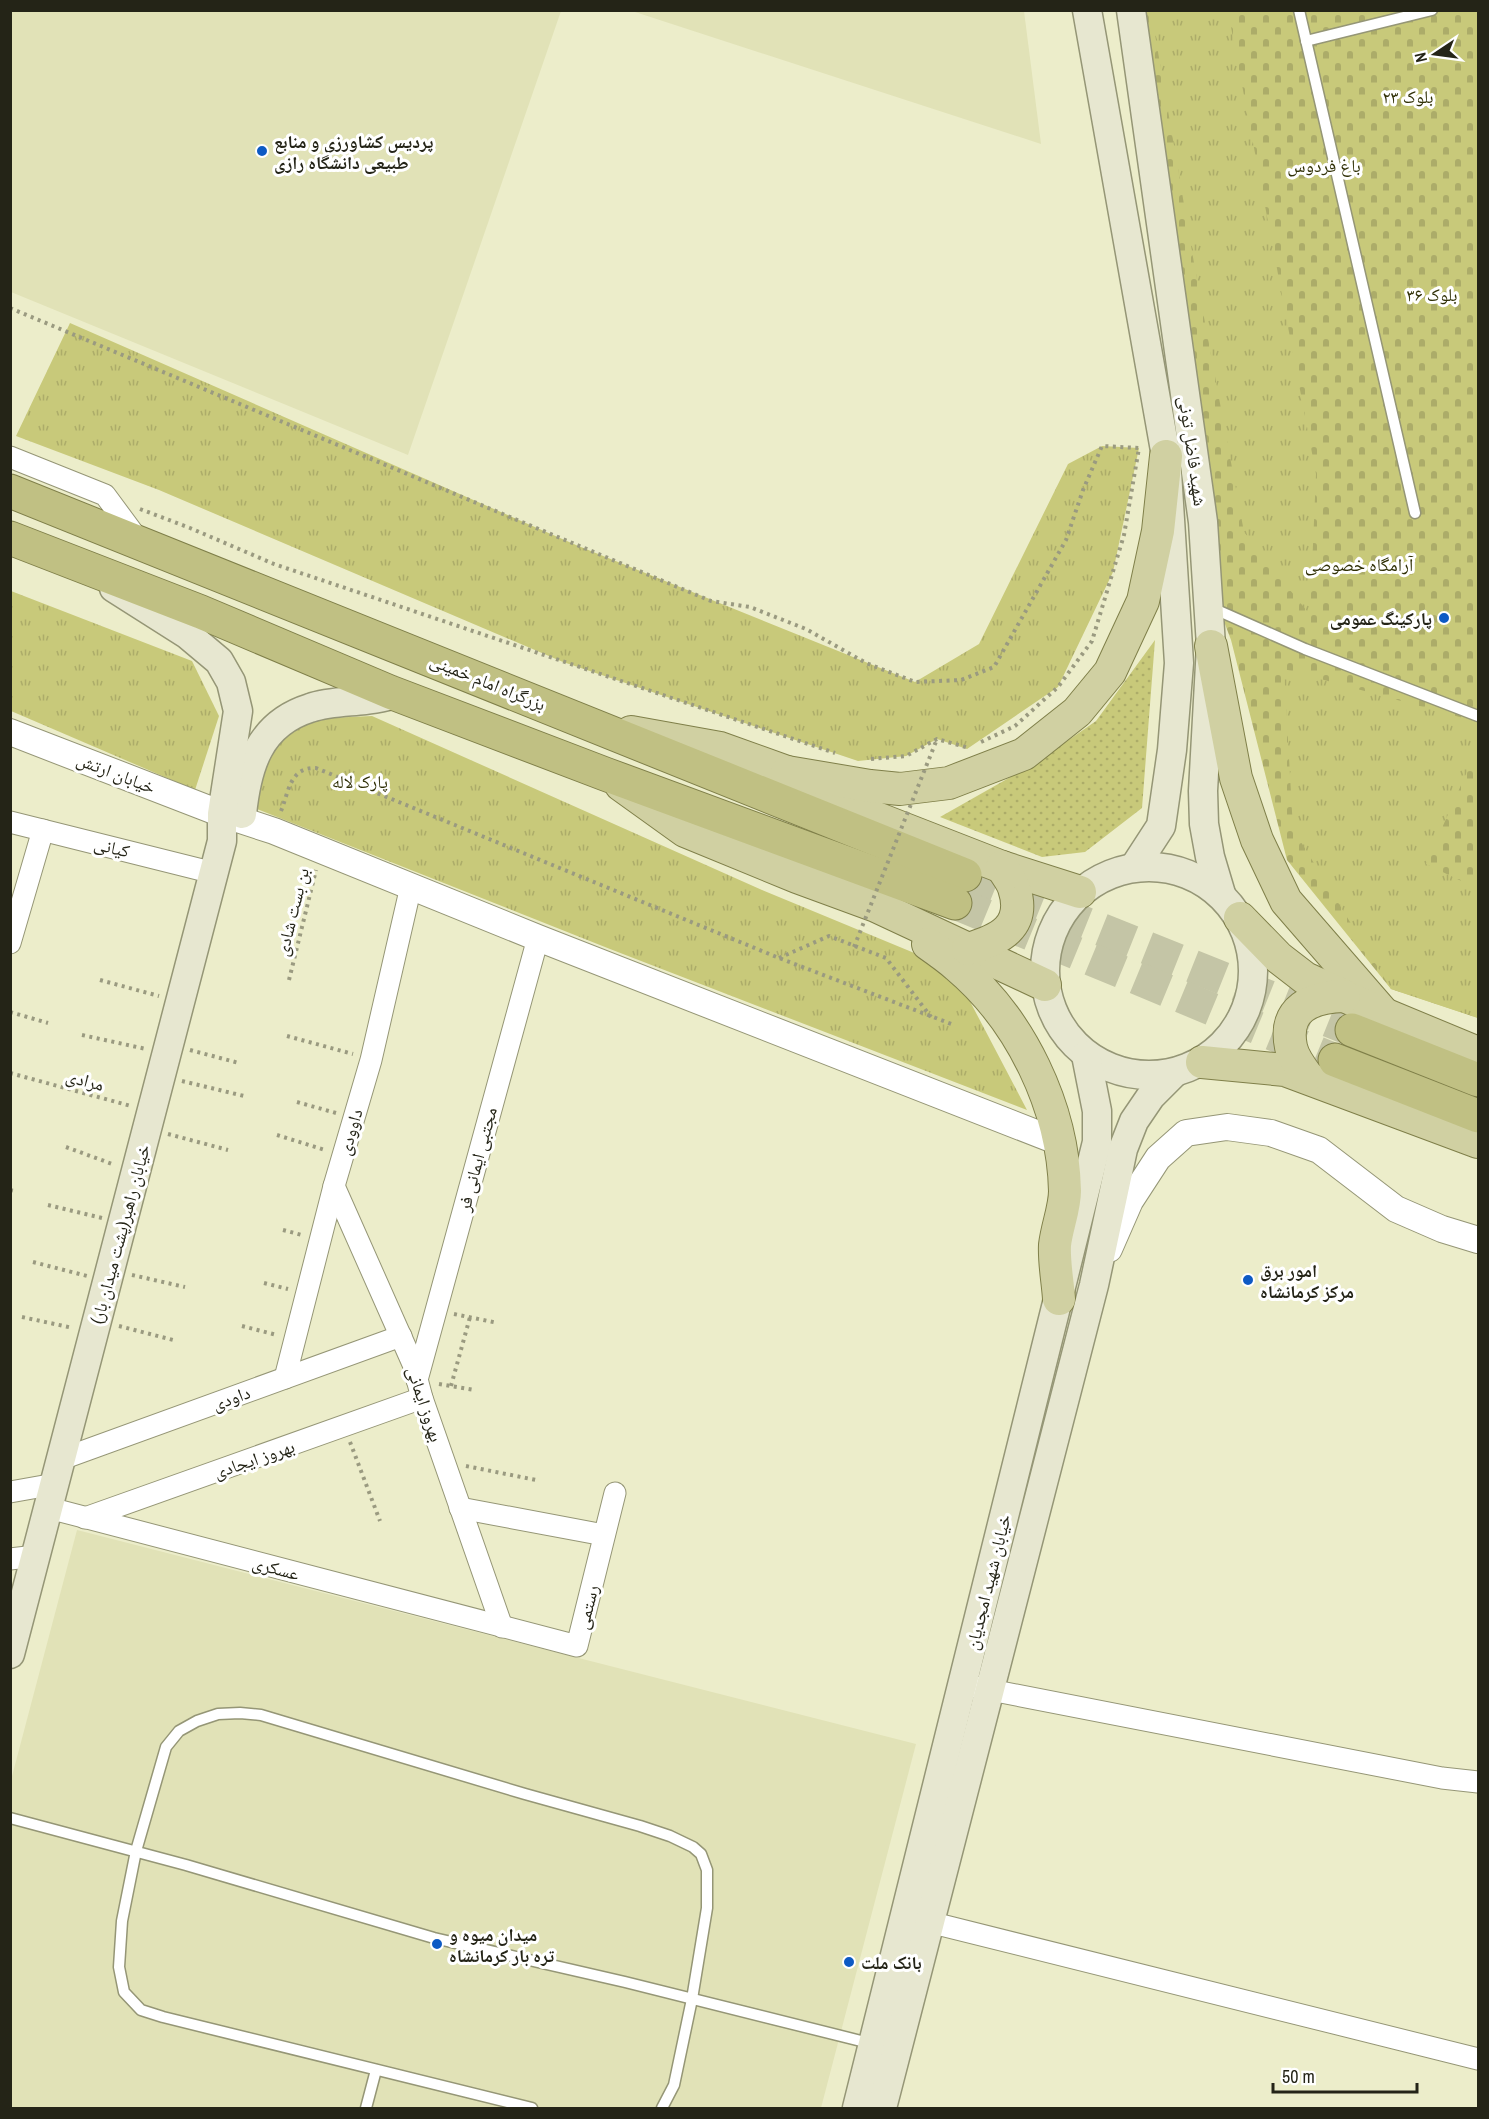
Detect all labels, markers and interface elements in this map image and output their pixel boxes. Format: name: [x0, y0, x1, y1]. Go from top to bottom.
north arrow: [1405, 24, 1465, 84]
text: N: [1409, 50, 1432, 64]
park label: بلوک ۲۳: [1382, 84, 1434, 109]
place label: پردیس کشاورزی و منابع طبیعی دانشگاه رازی: [274, 129, 433, 175]
marker: پردیس کشاورزی و منابع طبیعی دانشگاه رازی: [255, 144, 269, 158]
park label: باغ فردوس: [1287, 153, 1361, 178]
park label: بلوک ۳۶: [1406, 282, 1458, 307]
street label: شهید فاضل تونی: [1173, 394, 1213, 508]
park label: آرامگاه خصوصی: [1305, 552, 1414, 577]
place label: پارکینگ عمومی: [1330, 606, 1432, 631]
marker: پارکینگ عمومی: [1437, 611, 1451, 625]
street label: بزرگراه امام خمینی: [426, 647, 550, 717]
street label: خیابان ارتش: [73, 747, 159, 799]
park label: پارک لاله: [332, 769, 388, 794]
street label: کیانی: [92, 831, 133, 864]
street label: بن بست شادی: [269, 865, 315, 959]
street label: مرادی: [63, 1063, 107, 1097]
street label: مجتبی ایمانی فر: [451, 1104, 503, 1215]
street label: داوودی: [331, 1106, 369, 1158]
street label: خیابان راهبر(پشت میدان بار): [84, 1141, 156, 1327]
place label: امور برق مرکز کرمانشاه: [1260, 1258, 1354, 1304]
marker: امور برق مرکز کرمانشاه: [1241, 1273, 1255, 1287]
street label: بهروز ایمانی: [401, 1363, 449, 1445]
street label: داودی: [209, 1380, 253, 1416]
street label: بهروز ایجادی: [210, 1433, 298, 1485]
street label: خیابان شهید امجدیان: [959, 1512, 1017, 1652]
street label: عسکری: [250, 1550, 302, 1586]
street label: رستمی: [569, 1582, 605, 1632]
place label: میدان میوه و تره بار کرمانشاه: [449, 1922, 554, 1968]
marker: میدان میوه و تره بار کرمانشاه: [430, 1937, 444, 1951]
place label: بانک ملت: [861, 1950, 922, 1975]
marker: بانک ملت: [842, 1955, 856, 1969]
scale bar: [1273, 2056, 1417, 2094]
text: 50 m: [1282, 2064, 1315, 2089]

